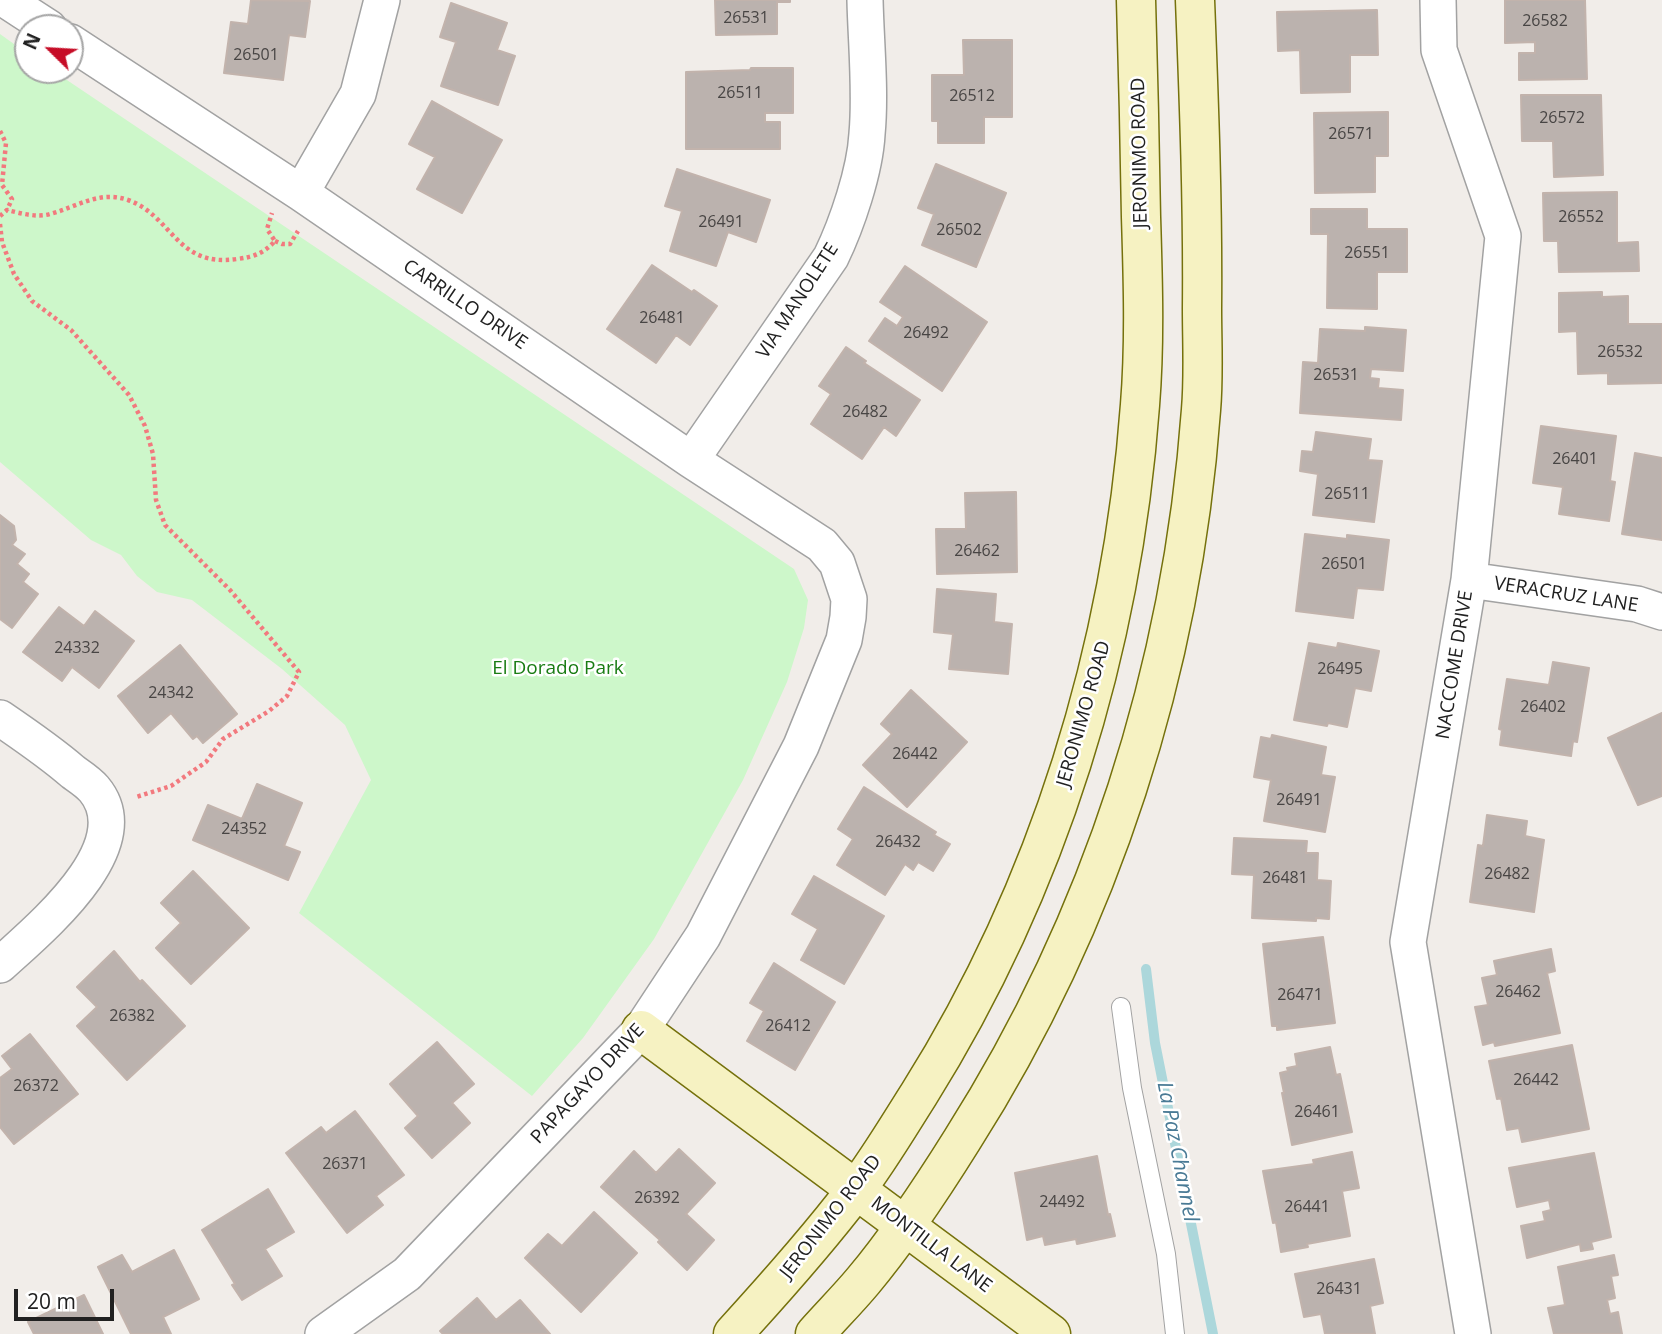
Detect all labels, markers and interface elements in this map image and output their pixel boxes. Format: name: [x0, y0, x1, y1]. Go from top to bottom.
house number: 26531: [723, 8, 769, 28]
house number: 26582: [1522, 11, 1568, 31]
north arrow: [14, 14, 84, 84]
text: N: [17, 29, 47, 54]
house number: 26501: [233, 45, 279, 65]
street label: JERONIMO ROAD: [1127, 77, 1153, 229]
house number: 26511: [717, 83, 763, 103]
house number: 26512: [949, 86, 995, 106]
house number: 26572: [1539, 108, 1585, 128]
house number: 26571: [1328, 124, 1374, 144]
house number: 26552: [1558, 207, 1604, 227]
house number: 26491: [698, 212, 744, 232]
house number: 26502: [936, 220, 982, 240]
street label: VIA MANOLETE: [752, 239, 844, 363]
house number: 26551: [1344, 243, 1390, 263]
street label: CARRILLO DRIVE: [399, 255, 531, 355]
house number: 26481: [639, 308, 685, 328]
house number: 26492: [903, 323, 949, 343]
house number: 26532: [1597, 342, 1643, 362]
house number: 26531: [1313, 365, 1359, 385]
house number: 26482: [842, 402, 888, 422]
house number: 26401: [1552, 449, 1598, 469]
house number: 26511: [1324, 484, 1370, 504]
house number: 26462: [954, 541, 1000, 561]
house number: 26501: [1321, 554, 1367, 574]
street label: VERACRUZ LANE: [1492, 572, 1640, 618]
street label: NACCOME DRIVE: [1432, 589, 1478, 741]
house number: 24332: [54, 638, 100, 658]
street label: JERONIMO ROAD: [1052, 638, 1116, 790]
park label: El Dorado Park: [492, 658, 624, 680]
house number: 26495: [1317, 659, 1363, 679]
house number: 24342: [148, 683, 194, 703]
house number: 26402: [1520, 697, 1566, 717]
house number: 26442: [892, 744, 938, 764]
house number: 26491: [1276, 790, 1322, 810]
house number: 24352: [221, 819, 267, 839]
house number: 26432: [875, 832, 921, 852]
house number: 26482: [1484, 864, 1530, 884]
house number: 26481: [1262, 868, 1308, 888]
house number: 26462: [1495, 982, 1541, 1002]
house number: 26471: [1277, 985, 1323, 1005]
house number: 26382: [109, 1006, 155, 1026]
house number: 26412: [765, 1016, 811, 1036]
street label: PAPAGAYO DRIVE: [527, 1019, 649, 1149]
house number: 26442: [1513, 1070, 1559, 1090]
house number: 26372: [13, 1076, 59, 1096]
water label: La Paz Channel: [1151, 1080, 1203, 1224]
house number: 26461: [1294, 1102, 1340, 1122]
street label: JERONIMO ROAD: [776, 1151, 886, 1283]
house number: 26371: [322, 1154, 368, 1174]
house number: 26392: [634, 1188, 680, 1208]
street label: MONTILLA LANE: [866, 1192, 996, 1298]
house number: 24492: [1039, 1192, 1085, 1212]
house number: 26441: [1284, 1197, 1330, 1217]
scale bar: [18, 1274, 117, 1318]
house number: 26431: [1316, 1279, 1362, 1299]
text: 20 m: [27, 1287, 76, 1315]

